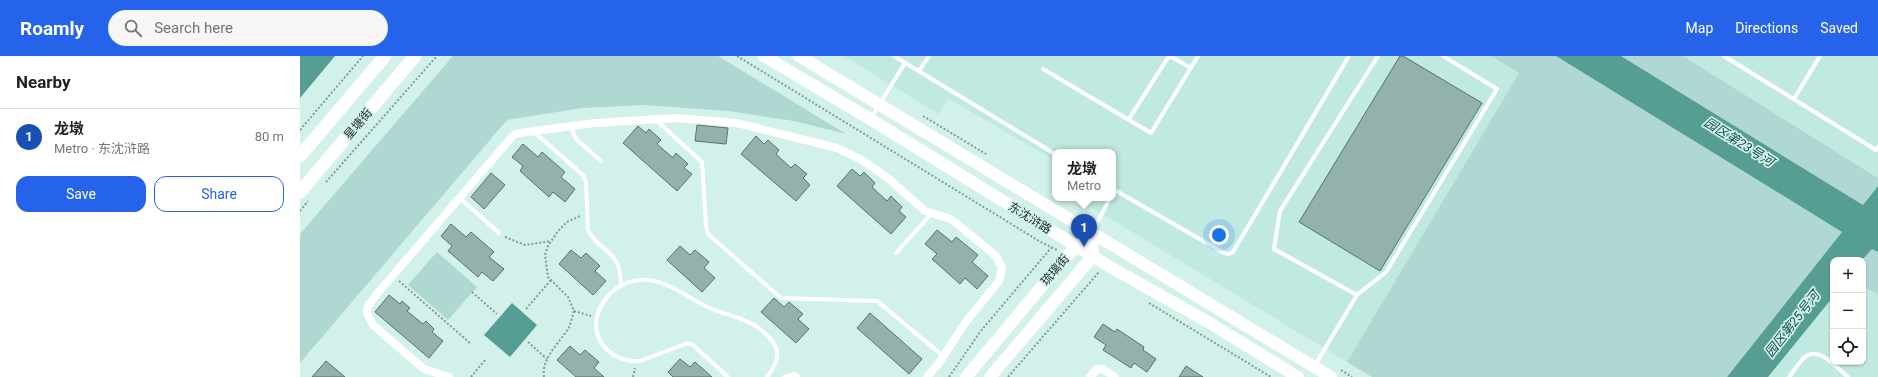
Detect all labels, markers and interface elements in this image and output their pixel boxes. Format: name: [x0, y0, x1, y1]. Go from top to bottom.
search box: [108, 10, 388, 46]
text: Roamly: [20, 17, 84, 40]
icon: search: [122, 17, 144, 39]
text: Search here: [154, 19, 233, 37]
text: Map: [1686, 20, 1713, 36]
text: Directions: [1735, 20, 1798, 36]
text: Saved: [1820, 20, 1858, 36]
text: Nearby: [16, 72, 71, 92]
street label: 星塘街: [341, 106, 375, 142]
water label: 园区第23号河: [1701, 115, 1779, 171]
text: 龙墩: [54, 120, 84, 138]
text: 1: [25, 129, 33, 144]
text: 80 m: [255, 129, 284, 144]
text: Metro · 东沈浒路: [54, 141, 150, 156]
popup: [1052, 149, 1116, 201]
text: 龙墩: [1067, 160, 1097, 178]
button: Save: [16, 176, 146, 212]
button: Share: [154, 176, 284, 212]
text: Metro: [1067, 178, 1101, 193]
street label: 东沈浒路: [1006, 199, 1054, 237]
pin: 1: [1071, 214, 1097, 247]
your location: [1209, 225, 1229, 245]
street label: 琉璃街: [1038, 252, 1072, 288]
map controls: [1830, 257, 1866, 365]
button: +: [1830, 257, 1866, 293]
water label: 园区第25号河: [1762, 286, 1824, 360]
button: −: [1830, 293, 1866, 329]
button: locate: [1830, 329, 1866, 365]

